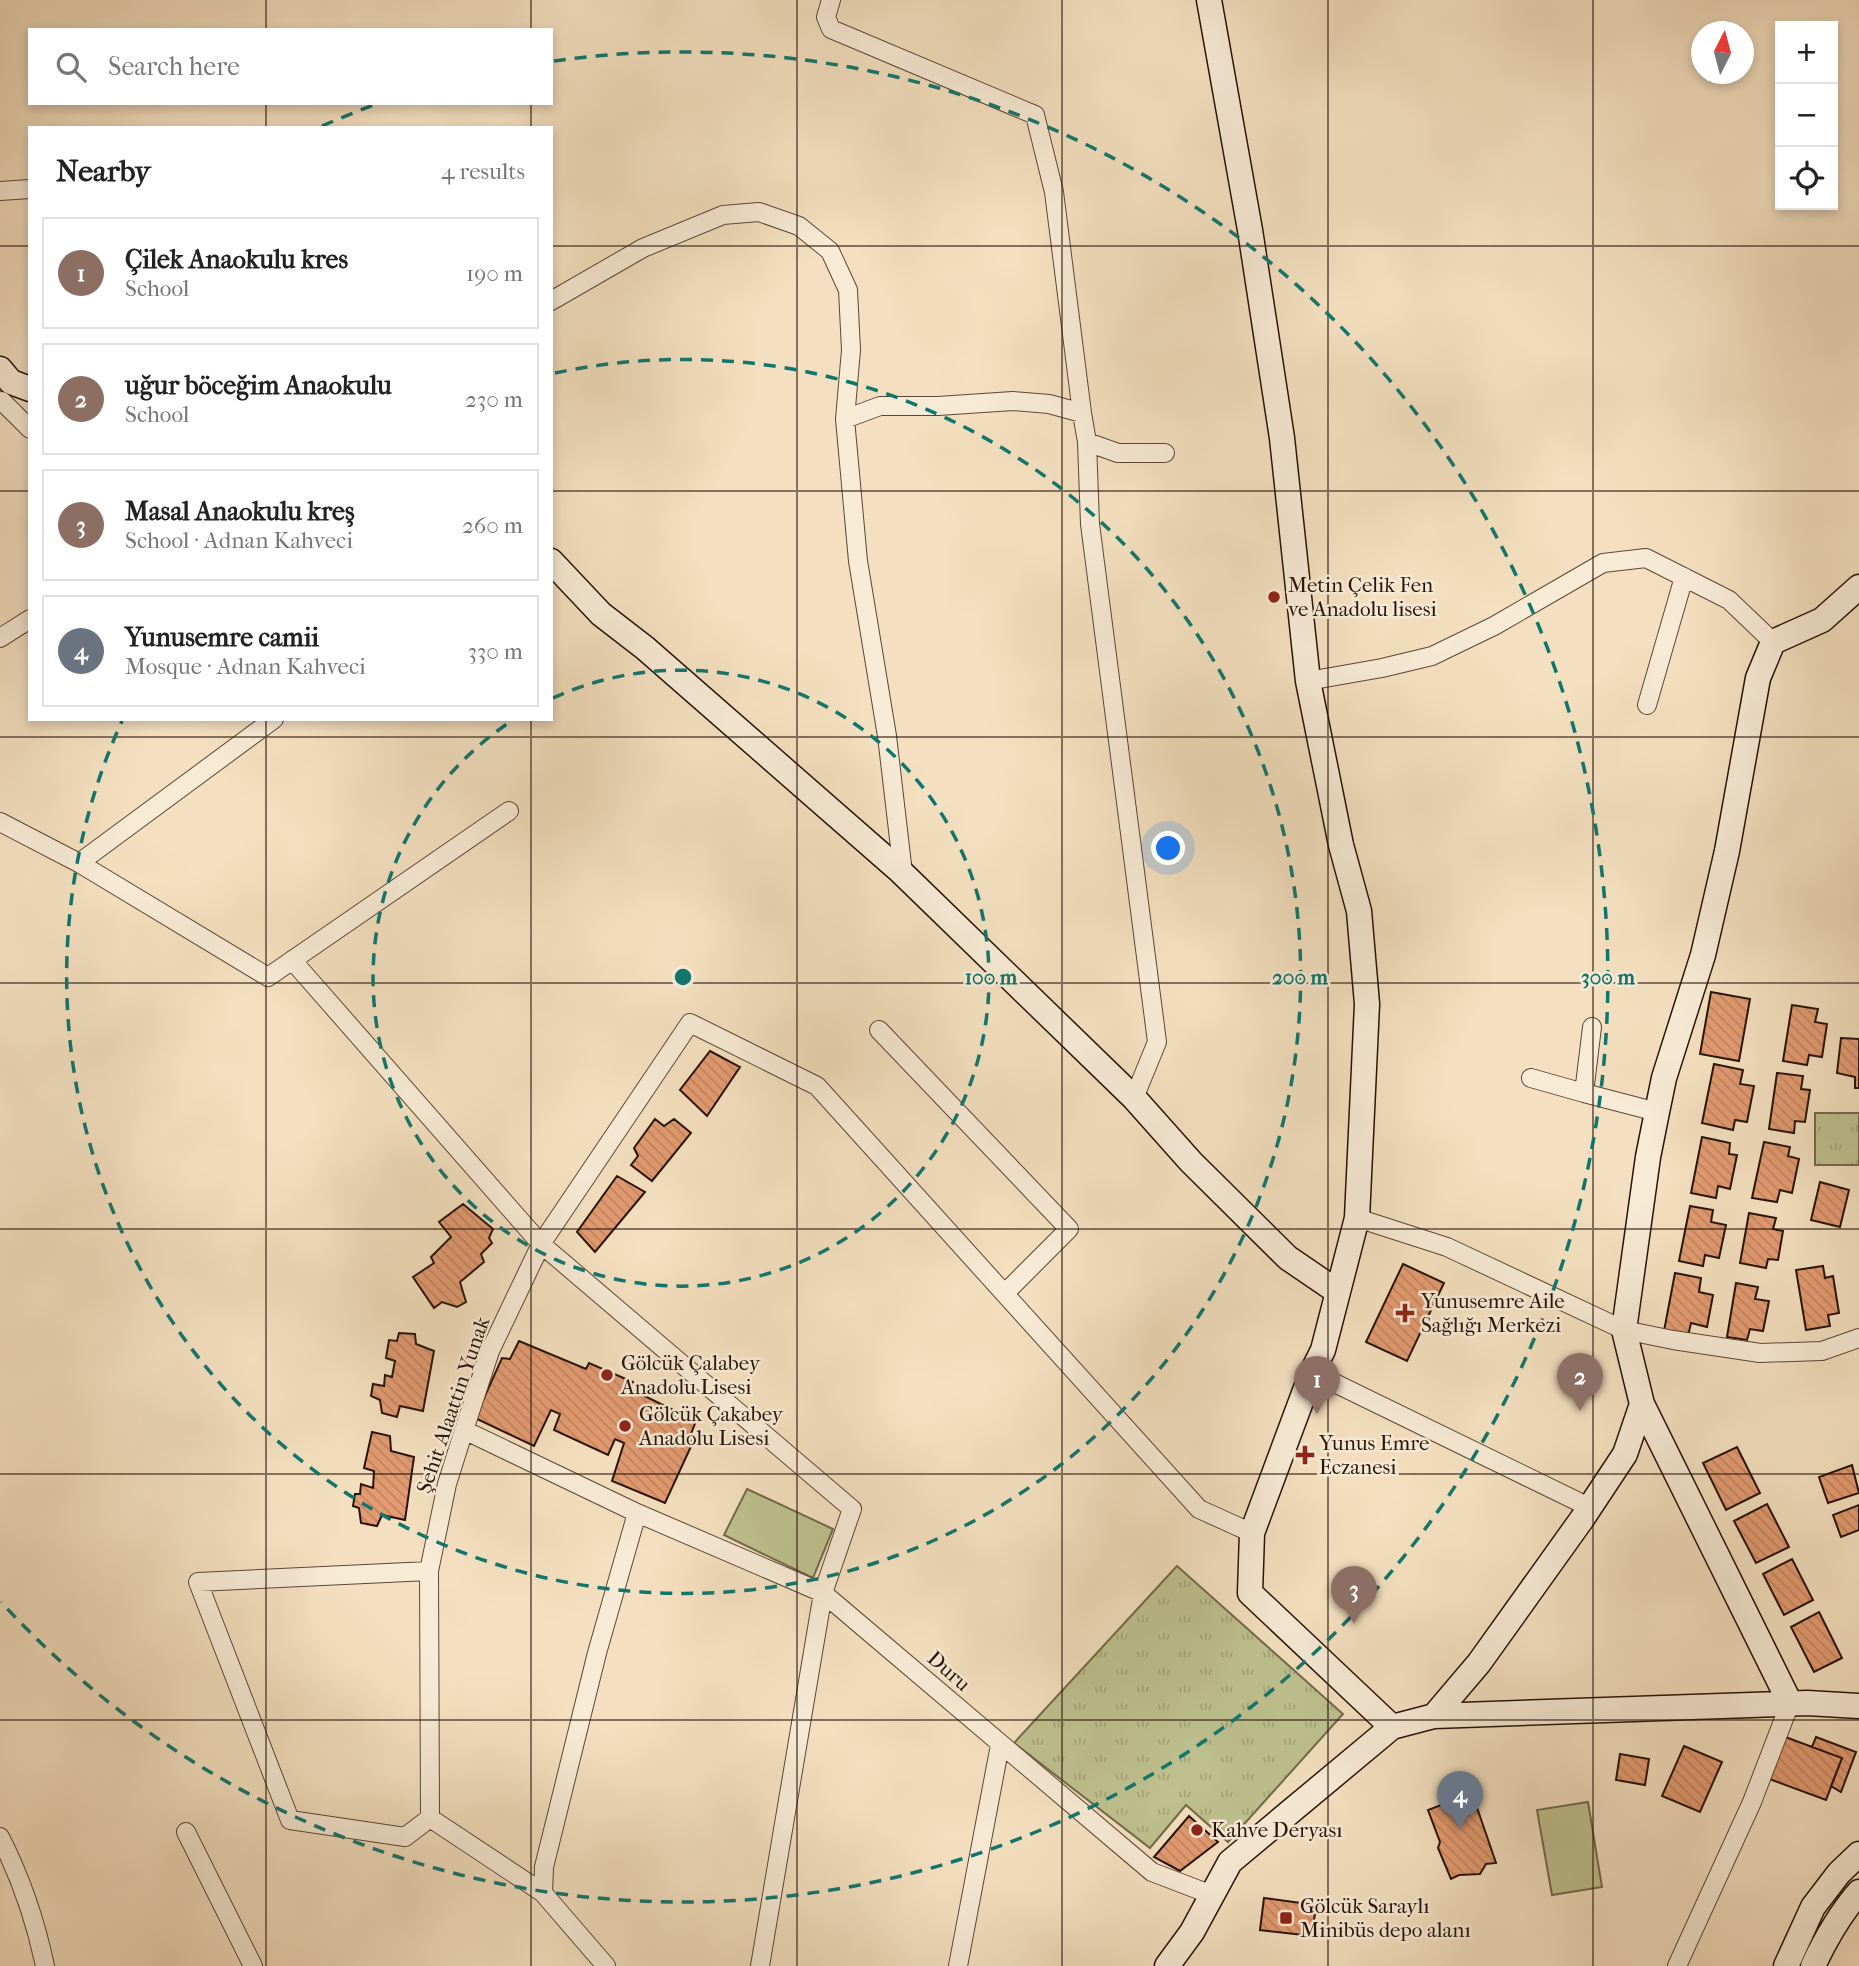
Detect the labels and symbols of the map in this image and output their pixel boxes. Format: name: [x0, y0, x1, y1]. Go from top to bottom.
north arrow: [1691, 21, 1754, 84]
place label: Metin Çelik Fen ve Anadolu lisesi: [1288, 573, 1437, 621]
marker: Metin Çelik Fen ve Anadolu lisesi: [1266, 589, 1282, 605]
your location: [1151, 831, 1185, 865]
centre of rings: [671, 965, 695, 989]
text: 100 m: [965, 965, 1018, 989]
text: 200 m: [1272, 965, 1329, 989]
text: 300 m: [1581, 965, 1635, 989]
place label: Yunusemre Aile Sağlığı Merkezi: [1420, 1289, 1565, 1337]
marker: Yunusemre Aile Sağlığı Merkezi: [1395, 1303, 1415, 1323]
street label: Şehit Alaattin Yunak: [412, 1313, 495, 1496]
place label: Gölcük Çalabey Anadolu Lisesi: [620, 1351, 761, 1399]
pin: 2: [1557, 1353, 1603, 1411]
pin: 1: [1294, 1356, 1340, 1414]
marker: Gölcük Çalabey Anadolu Lisesi: [599, 1367, 615, 1383]
place label: Gölcük Çakabey Anadolu Lisesi: [638, 1402, 784, 1450]
marker: Gölcük Çakabey Anadolu Lisesi: [617, 1418, 633, 1434]
place label: Yunus Emre Eczanesi: [1318, 1431, 1429, 1479]
marker: Yunus Emre Eczanesi: [1297, 1447, 1313, 1463]
pin: 3: [1331, 1566, 1377, 1624]
street label: Duru: [923, 1646, 975, 1696]
pin: 4: [1437, 1771, 1483, 1829]
place label: Kahve Deryası: [1211, 1818, 1343, 1842]
marker: Kahve Deryası: [1189, 1822, 1205, 1838]
place label: Gölcük Saraylı Minibüs depo alanı: [1300, 1894, 1471, 1942]
marker: Gölcük Saraylı Minibüs depo alanı: [1278, 1910, 1294, 1926]

